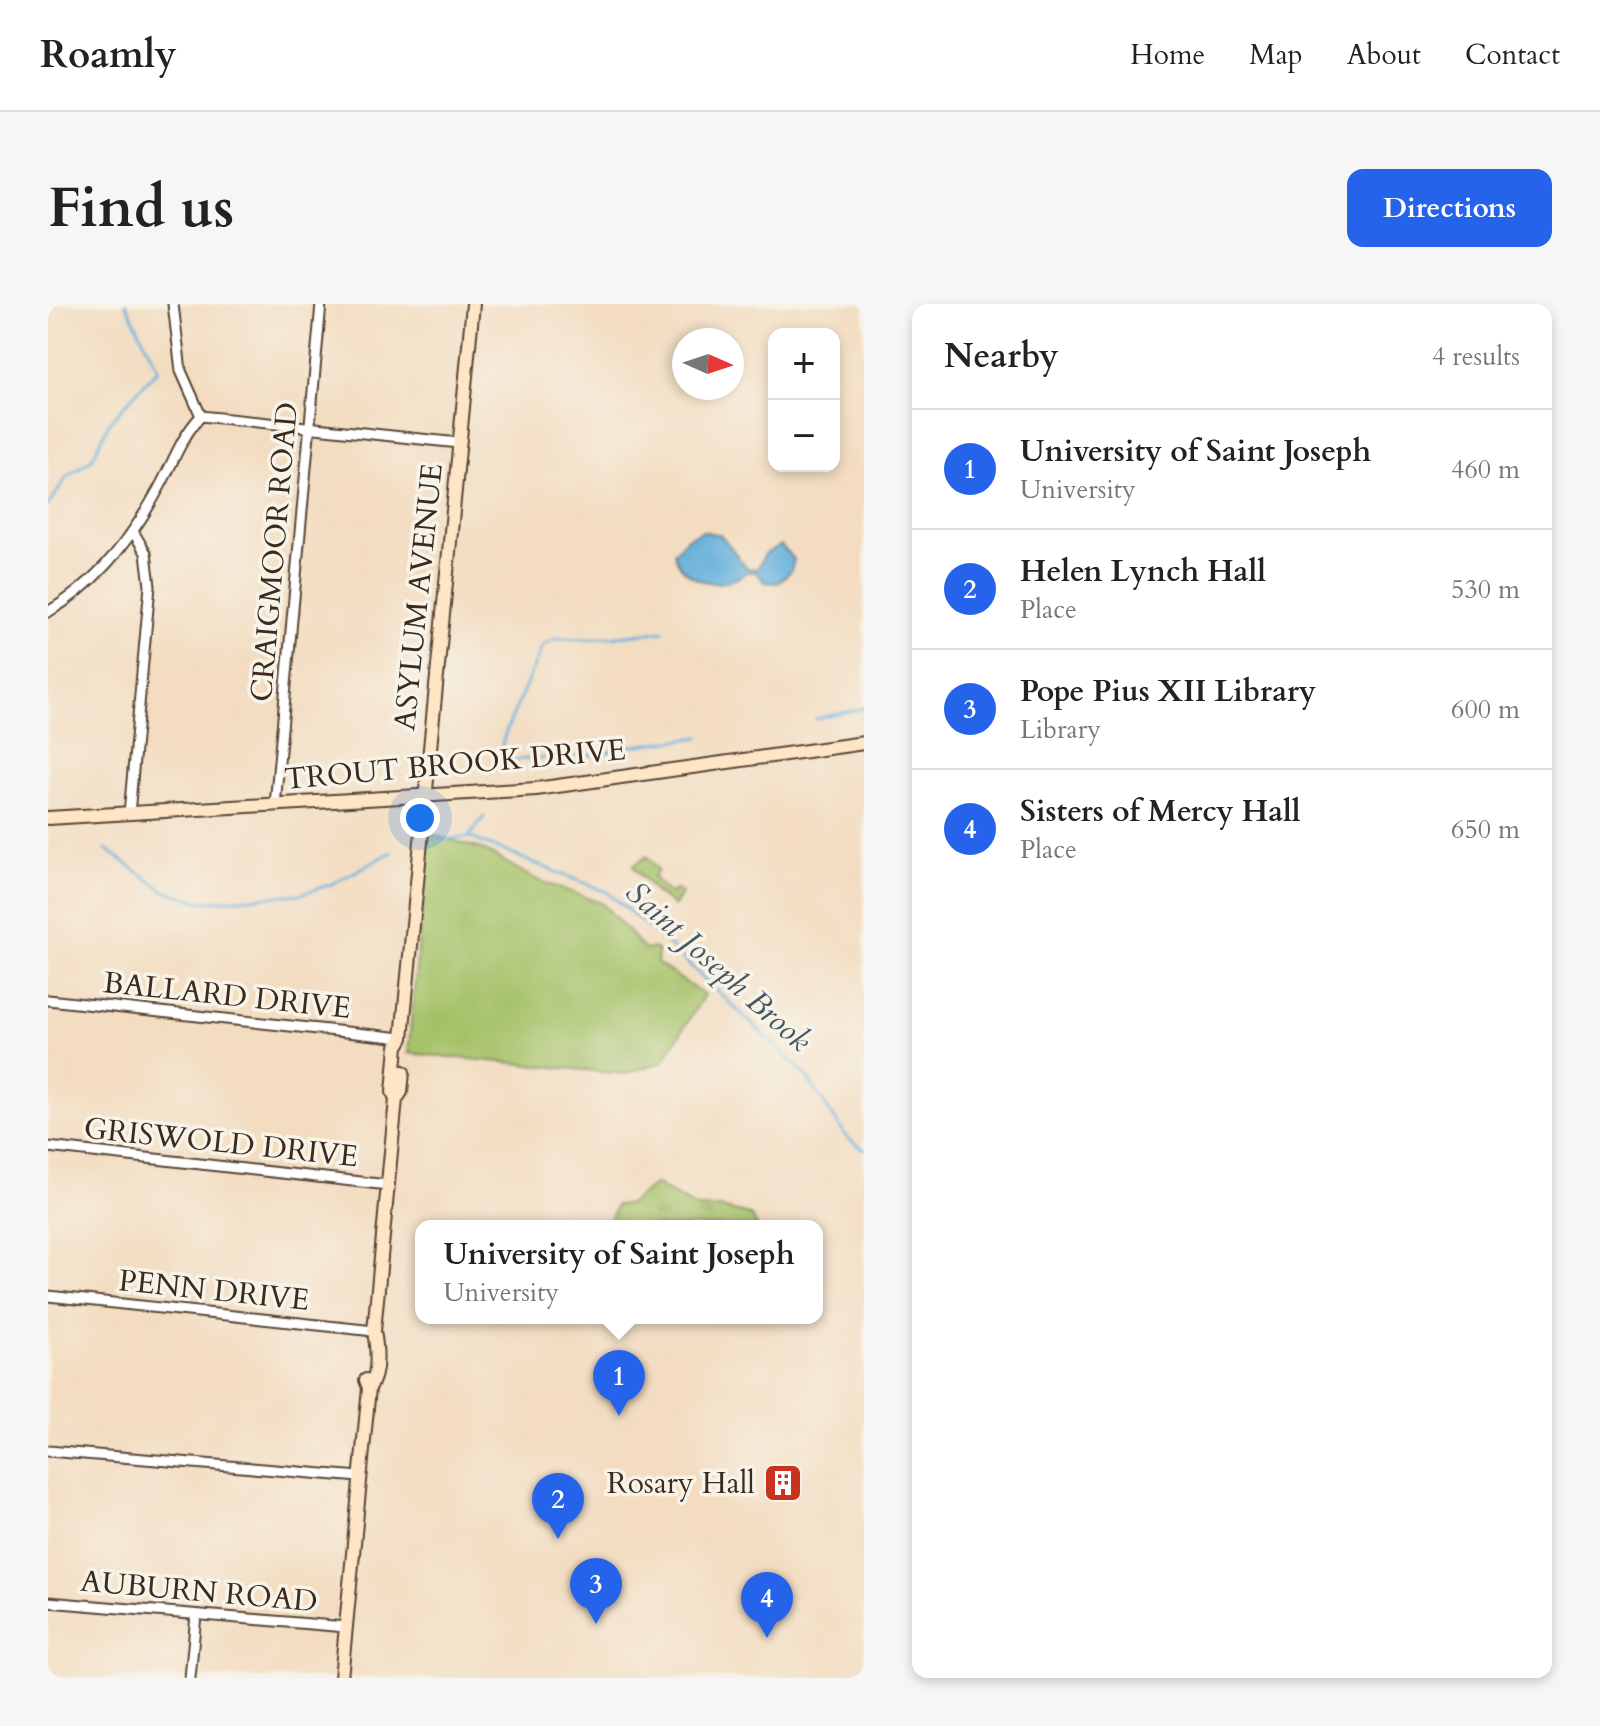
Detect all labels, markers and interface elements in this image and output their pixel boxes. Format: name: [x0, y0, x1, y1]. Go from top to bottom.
text: Roamly: [40, 29, 177, 81]
text: Home: [1130, 36, 1205, 74]
text: Map: [1249, 36, 1303, 74]
text: About: [1347, 36, 1421, 74]
text: Contact: [1465, 36, 1560, 74]
button: Directions: [1347, 169, 1552, 247]
text: Find us: [48, 171, 234, 246]
north arrow: [672, 328, 744, 400]
map controls: [768, 328, 840, 472]
button: +: [768, 328, 840, 400]
text: Nearby: [944, 333, 1059, 379]
text: 4 results: [1432, 339, 1520, 374]
button: −: [768, 400, 840, 472]
street label: CRAIGMOOR ROAD: [241, 401, 308, 703]
text: University of Saint Joseph: [1020, 431, 1371, 472]
text: 1: [963, 452, 977, 487]
text: 460 m: [1451, 452, 1520, 487]
street label: ASYLUM AVENUE: [384, 462, 453, 733]
text: University: [1020, 472, 1136, 507]
text: Helen Lynch Hall: [1020, 551, 1266, 592]
text: 2: [963, 572, 977, 607]
text: 530 m: [1451, 572, 1520, 607]
text: Place: [1020, 592, 1077, 627]
text: Pope Pius XII Library: [1020, 671, 1316, 712]
text: 3: [963, 692, 977, 727]
text: 600 m: [1451, 692, 1520, 727]
text: Library: [1020, 712, 1101, 747]
street label: TROUT BROOK DRIVE: [283, 729, 628, 800]
text: Sisters of Mercy Hall: [1020, 791, 1301, 832]
your location: [400, 798, 440, 838]
text: 4: [963, 812, 977, 847]
text: 650 m: [1451, 812, 1520, 847]
text: Place: [1020, 832, 1077, 867]
water label: Saint Joseph Brook: [616, 871, 821, 1062]
street label: BALLARD DRIVE: [101, 962, 353, 1029]
street label: GRISWOLD DRIVE: [82, 1108, 360, 1177]
popup: [415, 1220, 823, 1324]
text: University of Saint Joseph: [443, 1234, 795, 1275]
street label: PENN DRIVE: [117, 1260, 311, 1321]
text: University: [443, 1275, 559, 1310]
pin: 1: [593, 1350, 645, 1416]
building icon: Rosary Hall: [762, 1462, 804, 1504]
place label: Rosary Hall: [607, 1463, 755, 1504]
pin: 2: [532, 1473, 584, 1539]
pin: 3: [570, 1558, 622, 1624]
street label: AUBURN ROAD: [79, 1561, 319, 1622]
pin: 4: [741, 1572, 793, 1638]

